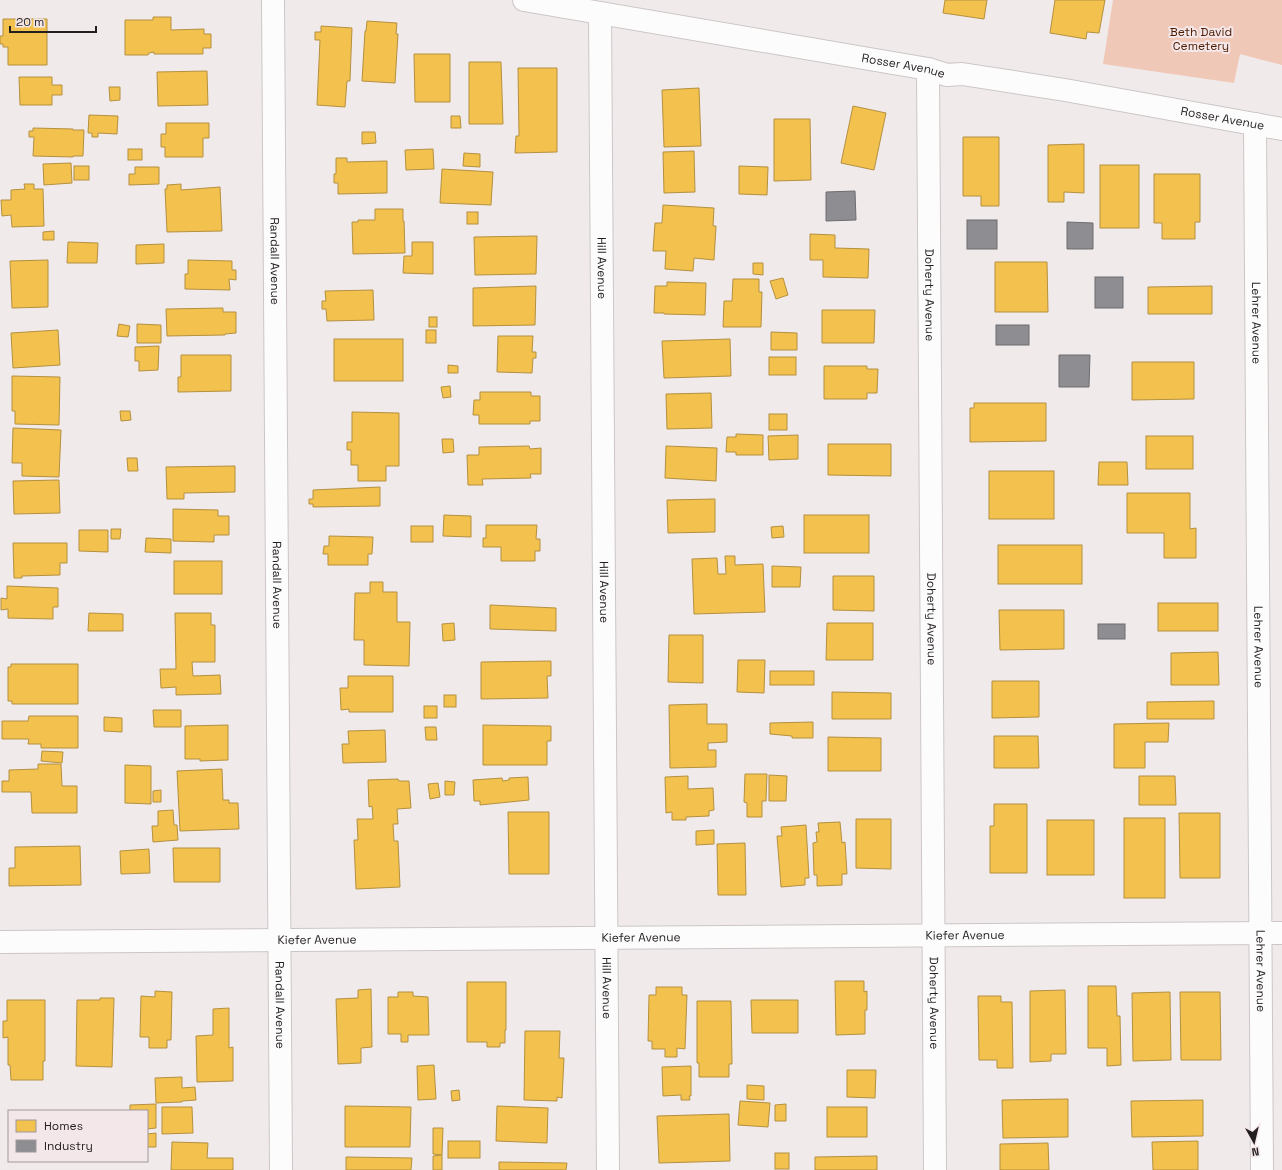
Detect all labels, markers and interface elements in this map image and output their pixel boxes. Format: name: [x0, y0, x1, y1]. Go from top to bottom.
scale bar: [10, 8, 96, 34]
text: 20 m: [16, 14, 44, 30]
park label: Beth David Cemetery: [1170, 24, 1232, 54]
street label: Rosser Avenue: [860, 50, 947, 82]
street label: Rosser Avenue: [1179, 103, 1266, 134]
street label: Randall Avenue: [266, 217, 283, 305]
street label: Hill Avenue: [594, 237, 610, 299]
street label: Doherty Avenue: [921, 249, 938, 341]
street label: Lehrer Avenue: [1248, 282, 1265, 364]
street label: Randall Avenue: [269, 541, 285, 629]
street label: Hill Avenue: [596, 561, 612, 623]
street label: Doherty Avenue: [923, 573, 940, 665]
street label: Lehrer Avenue: [1250, 606, 1267, 688]
street label: Kiefer Avenue: [925, 927, 1005, 944]
street label: Kiefer Avenue: [601, 929, 681, 946]
street label: Lehrer Avenue: [1252, 930, 1269, 1012]
street label: Kiefer Avenue: [277, 931, 357, 948]
street label: Hill Avenue: [599, 957, 615, 1019]
street label: Doherty Avenue: [926, 957, 942, 1049]
street label: Randall Avenue: [272, 961, 288, 1049]
legend: [8, 1110, 148, 1162]
text: Homes: [44, 1118, 83, 1134]
north arrow: [1234, 1122, 1274, 1162]
text: Industry: [44, 1138, 93, 1154]
text: N: [1251, 1144, 1260, 1159]

